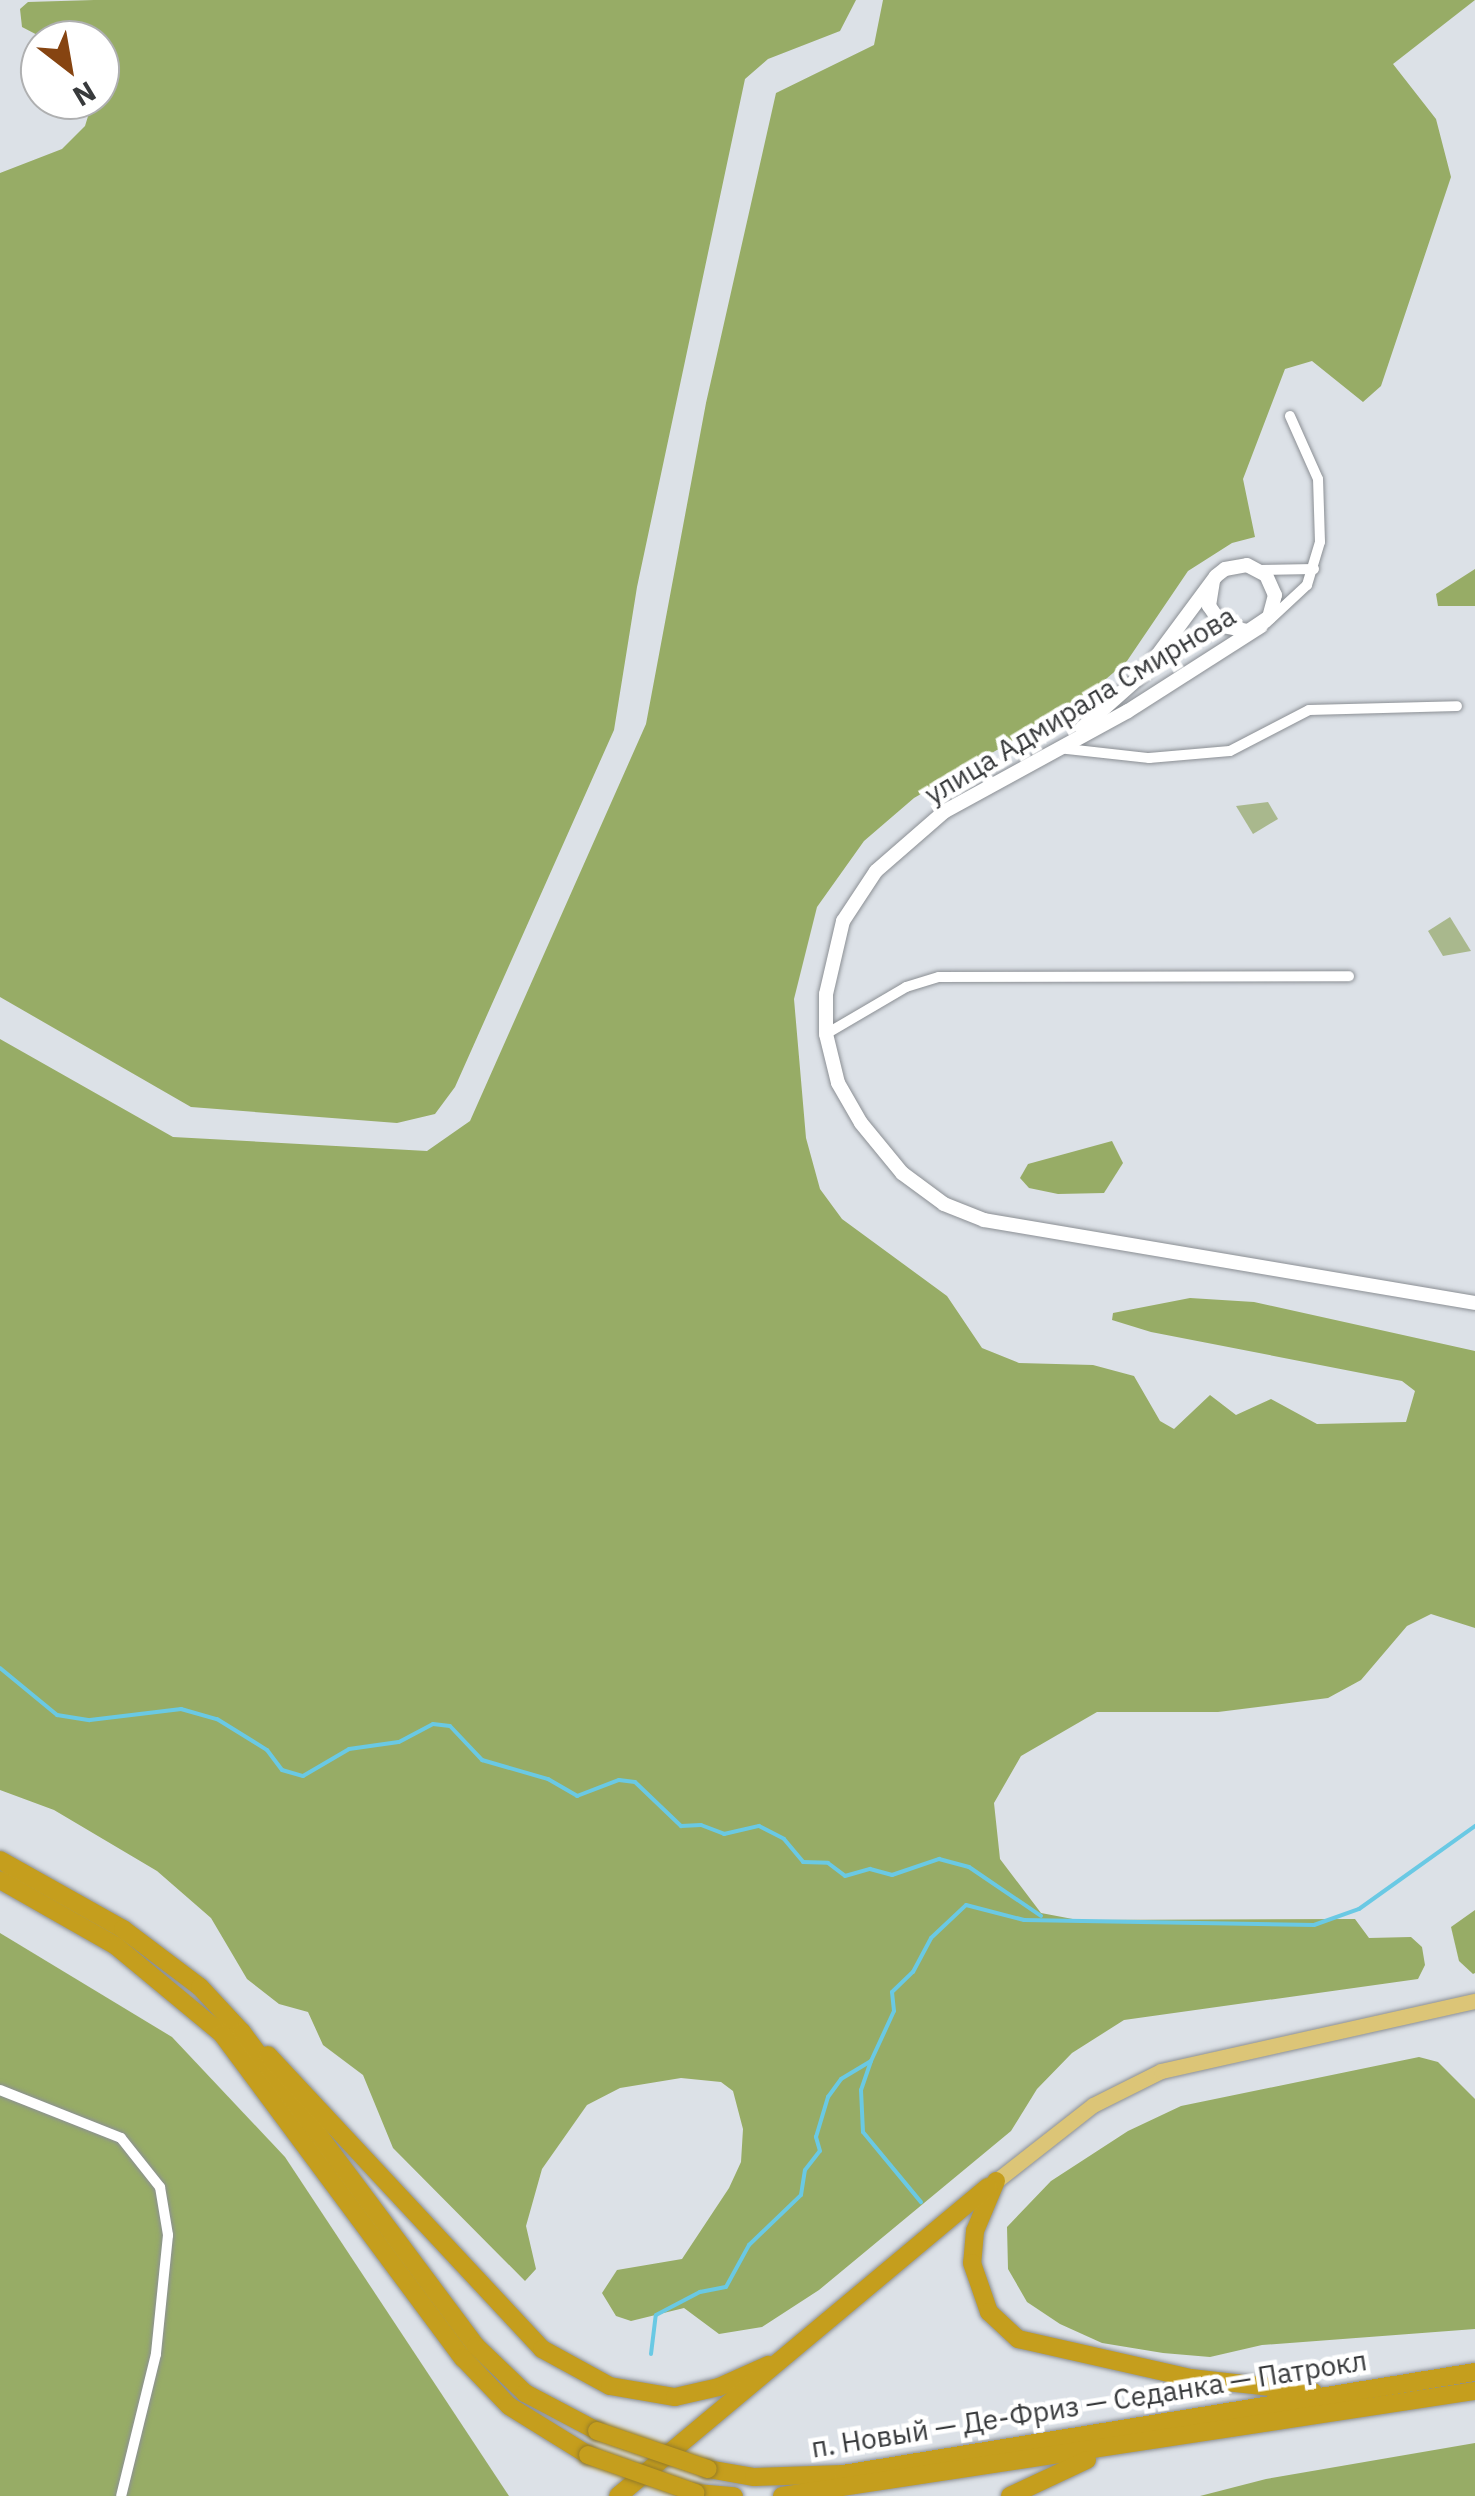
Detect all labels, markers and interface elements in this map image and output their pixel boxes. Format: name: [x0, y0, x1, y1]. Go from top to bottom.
north arrow: [20, 20, 120, 120]
text: N: [66, 73, 103, 116]
street label: улица Адмирала Смирнова: [919, 599, 1241, 811]
street label: п. Новый — Де-Фриз — Седанка — Патрокл: [809, 2343, 1369, 2465]

